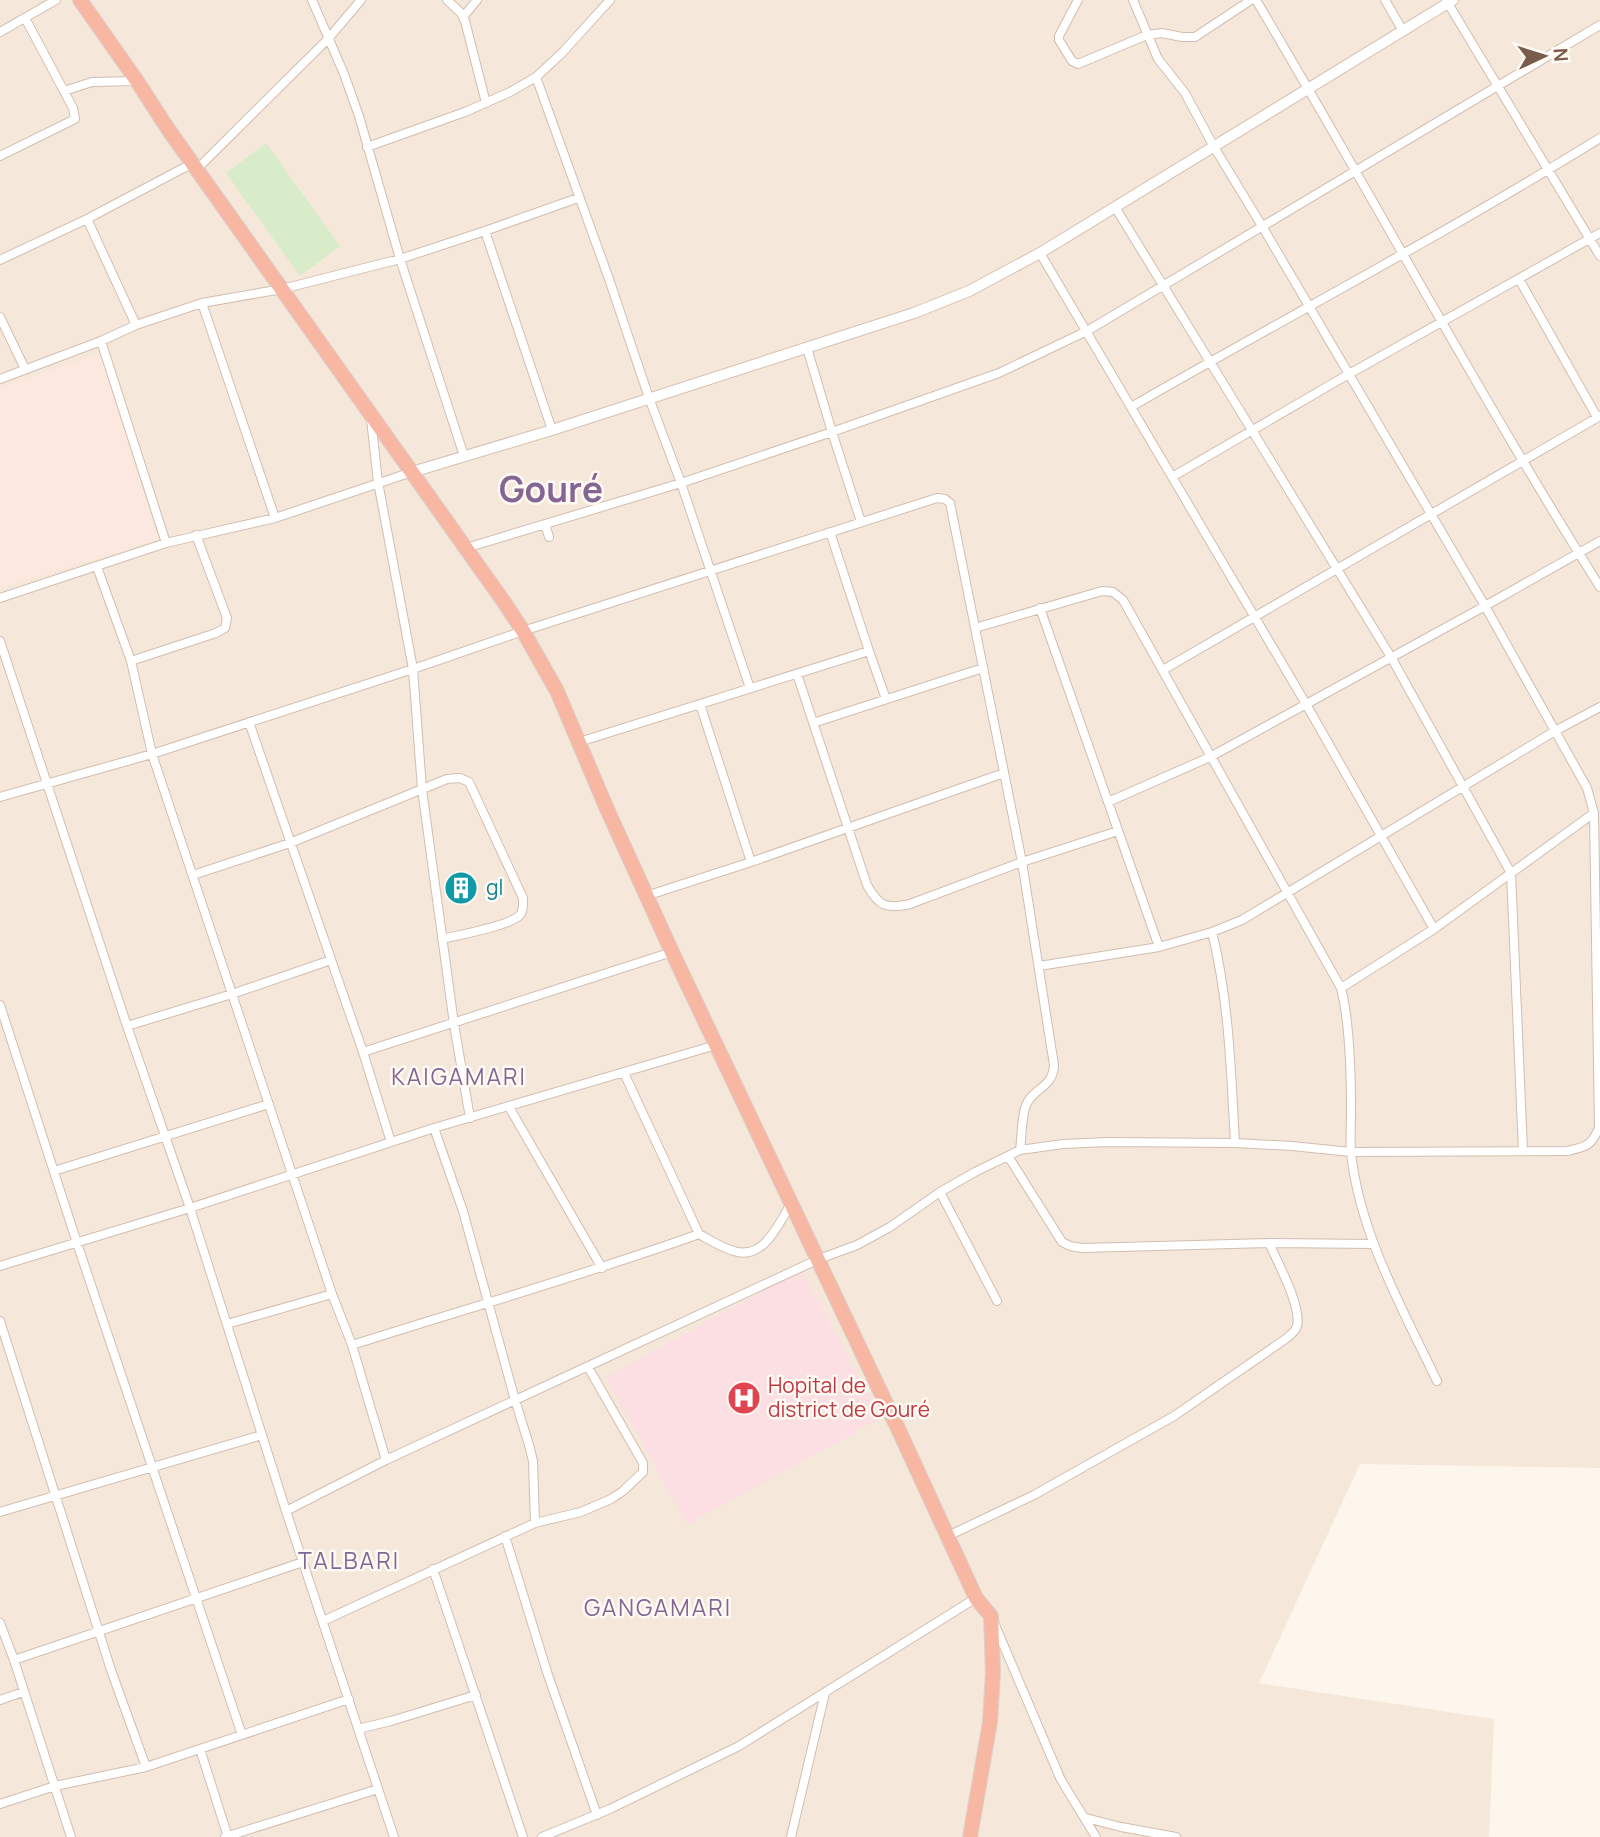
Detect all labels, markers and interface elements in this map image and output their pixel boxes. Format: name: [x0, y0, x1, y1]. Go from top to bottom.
north arrow: [1509, 21, 1579, 91]
text: N: [1548, 47, 1574, 63]
district label: Gouré: [499, 465, 603, 513]
building icon: gl: [442, 869, 480, 907]
place label: gl: [486, 873, 503, 901]
district label: KAIGAMARI: [391, 1060, 527, 1092]
place label: Hopital de district de Gouré: [768, 1371, 930, 1423]
hospital icon: Hopital de district de Gouré: [725, 1379, 763, 1417]
district label: TALBARI: [298, 1544, 400, 1576]
district label: GANGAMARI: [584, 1591, 732, 1623]

